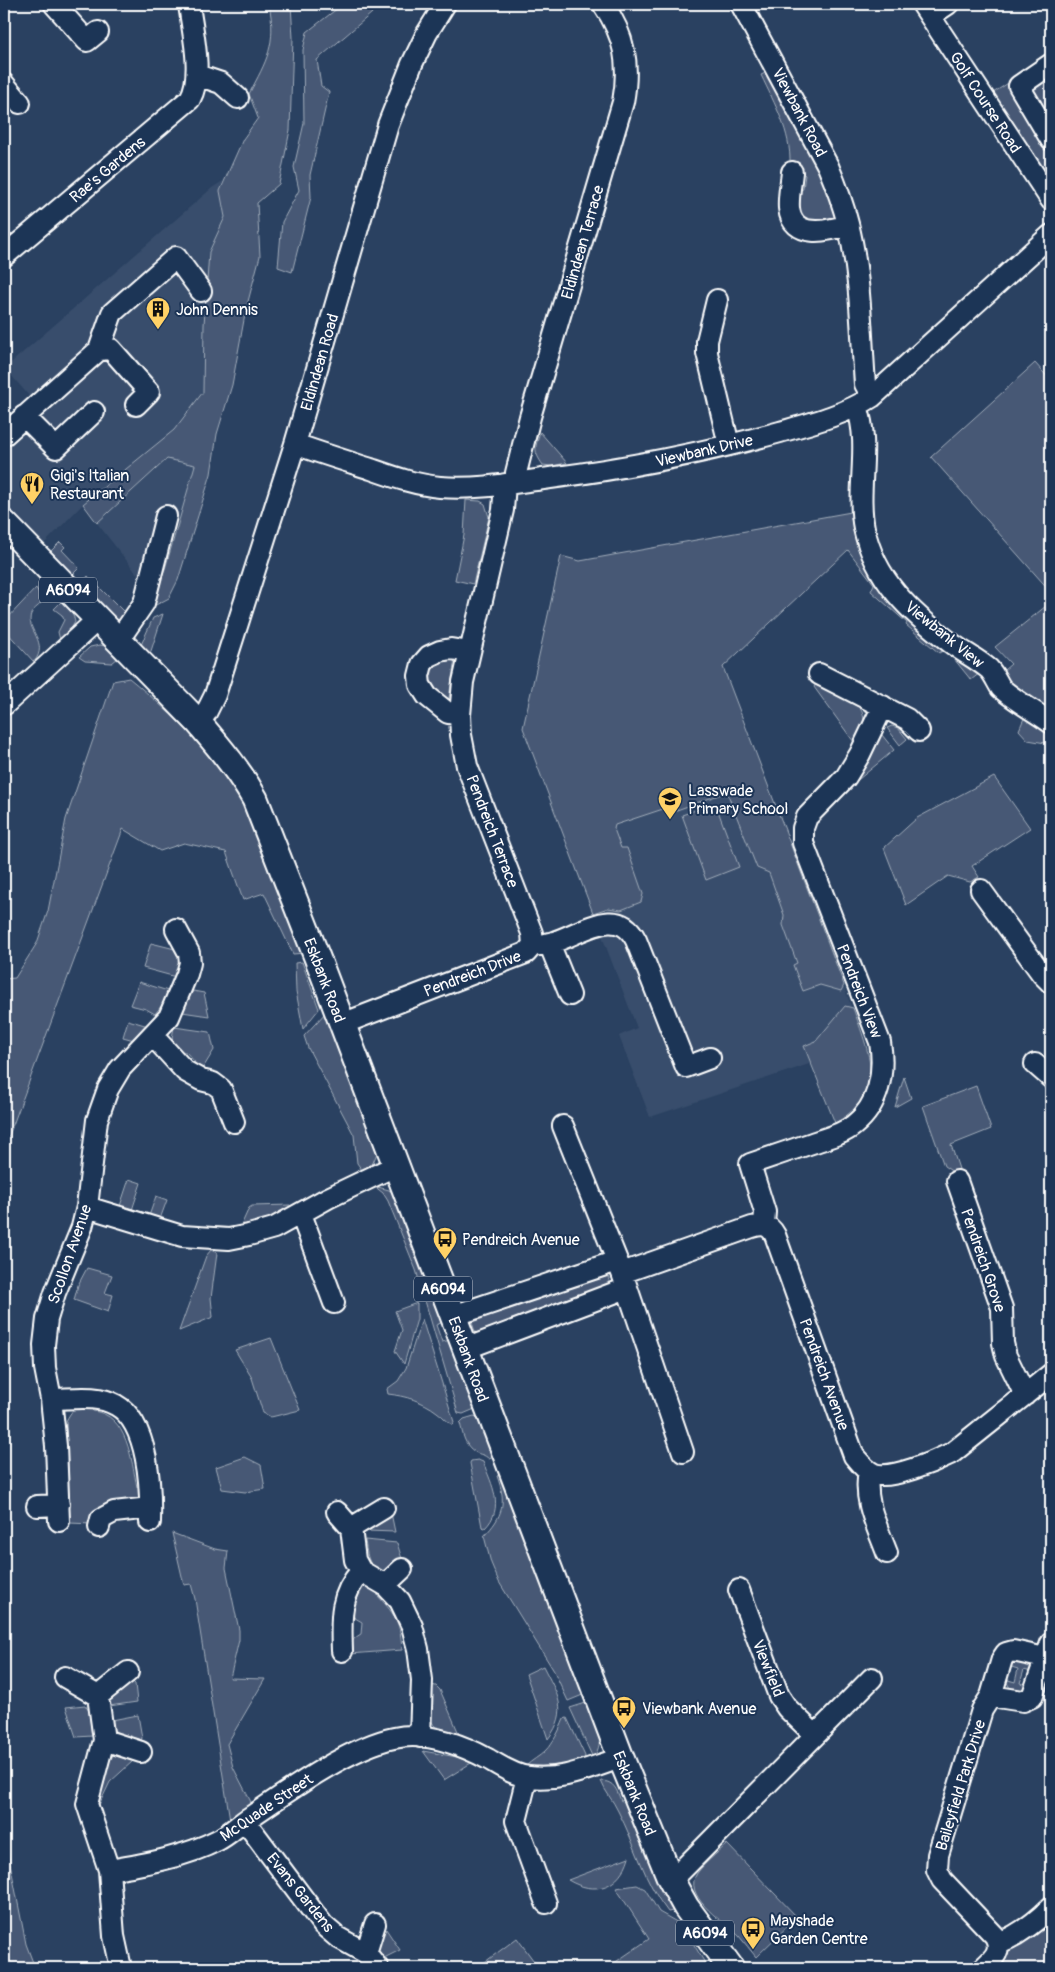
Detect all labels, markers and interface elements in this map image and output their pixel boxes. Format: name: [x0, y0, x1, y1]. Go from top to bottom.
street label: Golf Course Road: [945, 48, 1025, 157]
street label: Viewbank Road: [767, 64, 831, 161]
street label: Rae's Gardens: [65, 132, 150, 207]
street label: Eldindean Terrace: [557, 183, 609, 302]
building icon: John Dennis: [145, 296, 171, 330]
place label: John Dennis: [176, 300, 258, 320]
street label: Eldindean Road: [297, 311, 343, 413]
street label: Viewbank Drive: [654, 430, 755, 472]
place label: Gigi's Italian Restaurant: [50, 466, 129, 504]
restaurant icon: Gigi's Italian Restaurant: [19, 471, 45, 505]
road number: A6094: [39, 578, 97, 602]
street label: Viewbank View: [901, 597, 988, 673]
street label: Pendreich Terrace: [461, 772, 523, 891]
place label: Lasswade Primary School: [688, 781, 788, 819]
school or university icon: Lasswade Primary School: [657, 786, 683, 820]
street label: Eskbank Road: [299, 935, 349, 1026]
street label: Pendreich View: [832, 941, 886, 1042]
street label: Pendreich Drive: [421, 946, 524, 1002]
street label: Scollon Avenue: [44, 1202, 96, 1307]
street label: Pendreich Grove: [956, 1206, 1010, 1315]
bus stop icon: Pendreich Avenue: [432, 1226, 458, 1260]
place label: Pendreich Avenue: [462, 1230, 580, 1250]
road number: A6094: [414, 1276, 472, 1302]
street label: Eskbank Road: [443, 1314, 493, 1405]
street label: Pendreich Avenue: [795, 1316, 854, 1433]
street label: Viewfield: [748, 1637, 789, 1700]
bus stop icon: Viewbank Avenue: [611, 1695, 637, 1729]
place label: Viewbank Avenue: [642, 1699, 756, 1719]
street label: Baileyfield Park Drive: [932, 1717, 990, 1853]
street label: Eskbank Road: [608, 1748, 660, 1839]
street label: McQuade Street: [216, 1769, 317, 1846]
street label: Evans Gardens: [262, 1849, 338, 1937]
place label: Mayshade Garden Centre: [770, 1911, 868, 1949]
bus stop icon: Mayshade Garden Centre: [740, 1916, 766, 1950]
road number: A6094: [676, 1920, 734, 1946]

